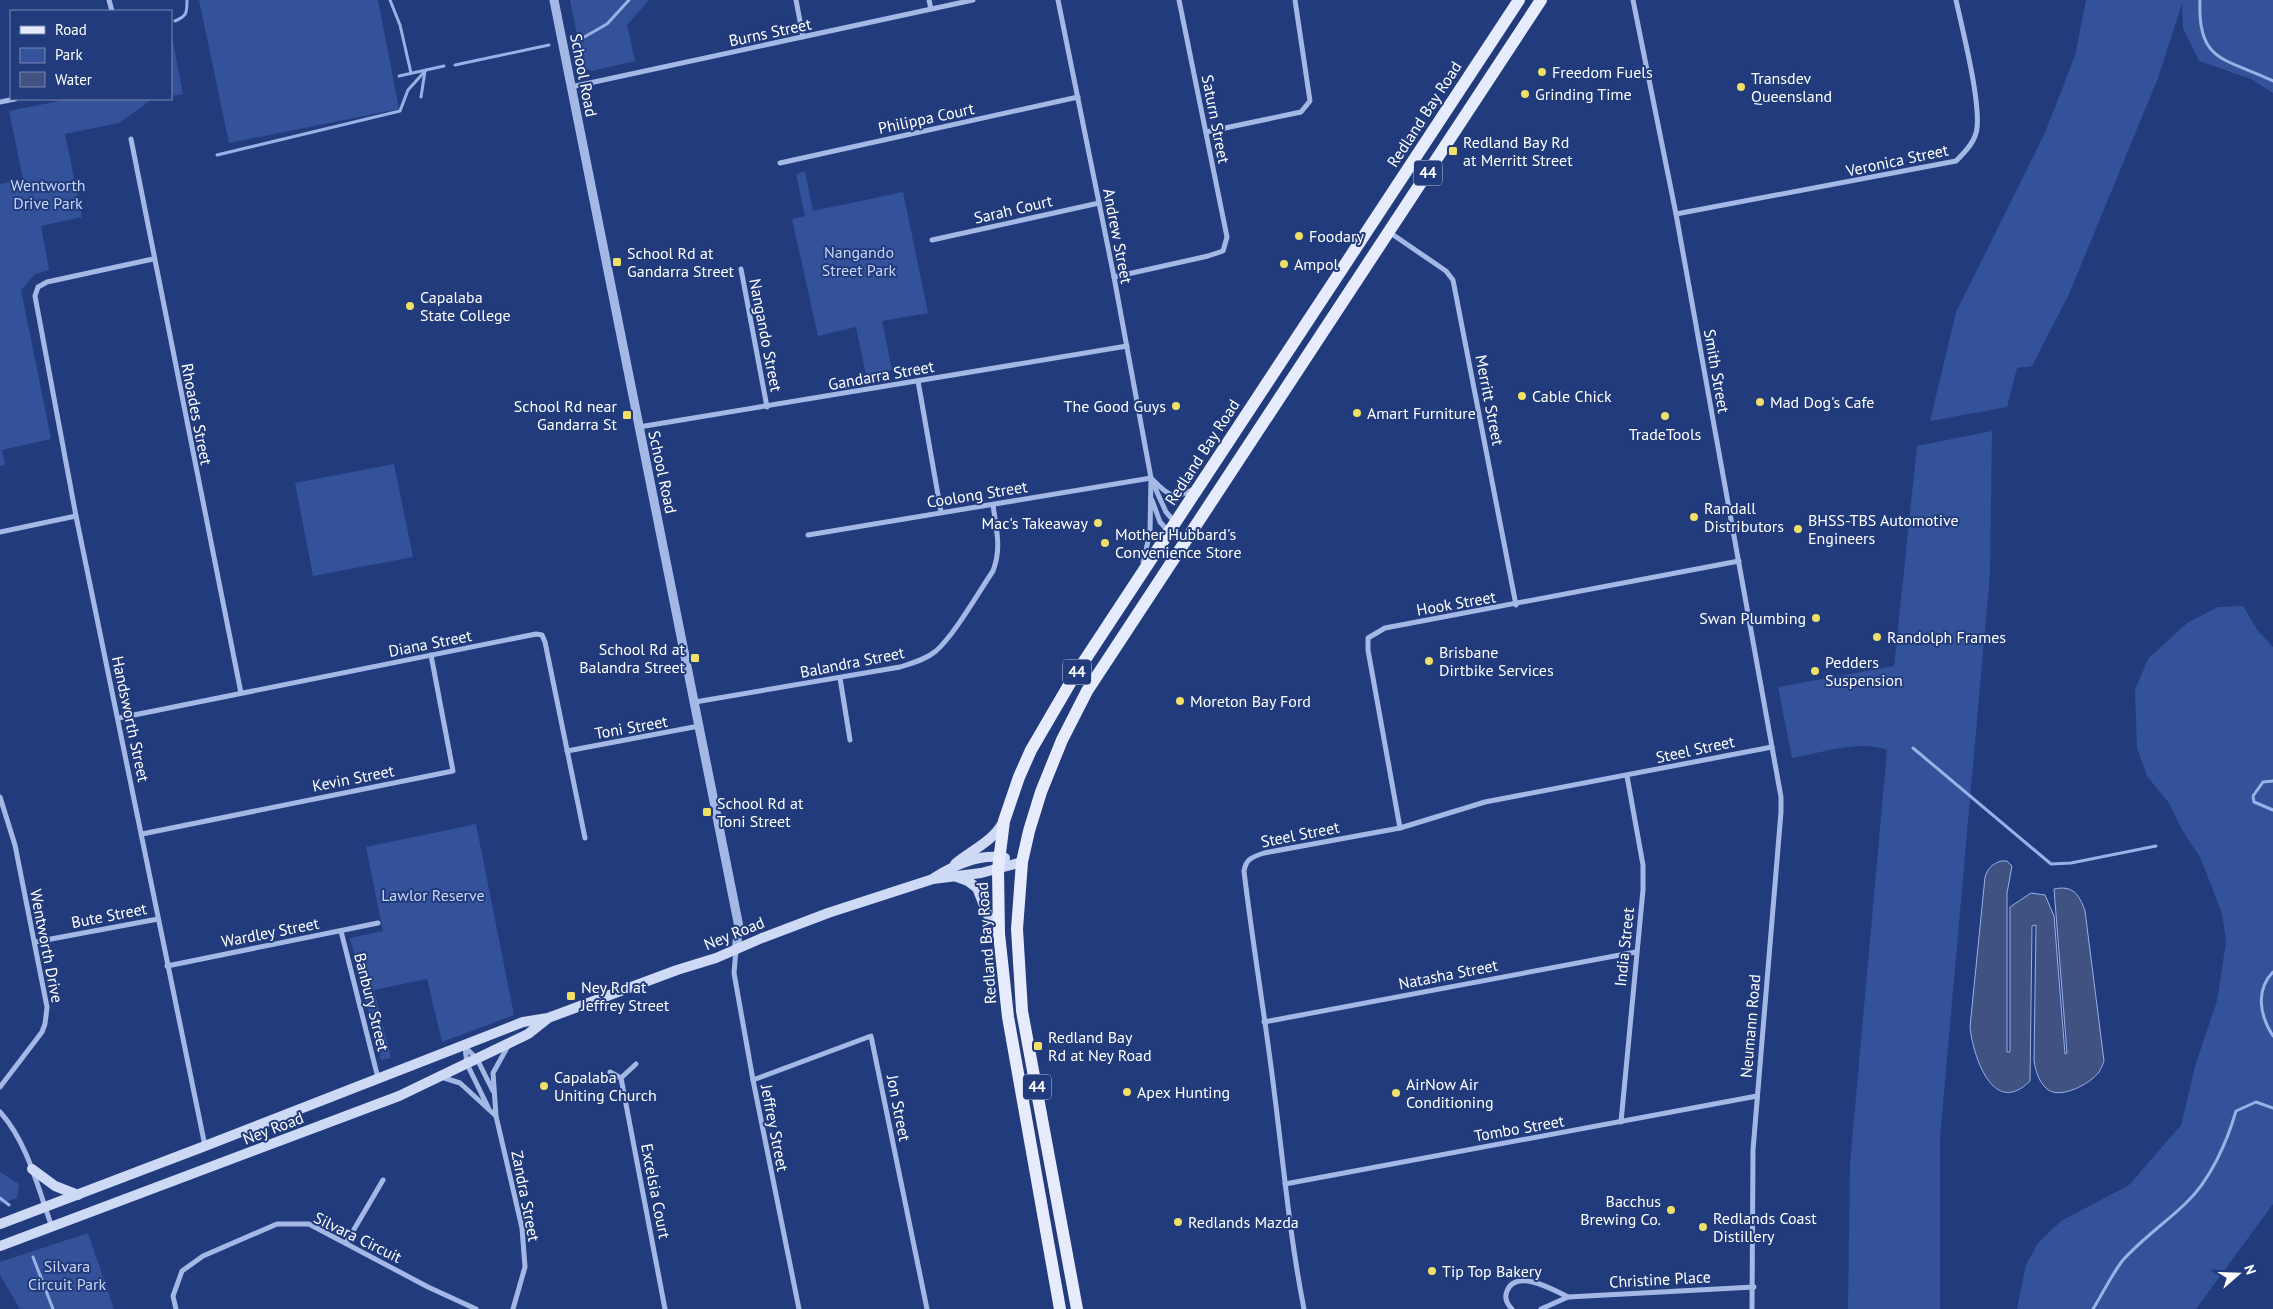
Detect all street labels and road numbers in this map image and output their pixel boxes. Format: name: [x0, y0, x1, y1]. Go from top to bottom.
street label: Burns Street: [727, 13, 814, 51]
street label: School Road: [566, 32, 602, 118]
street label: Redland Bay Road: [1382, 57, 1466, 171]
street label: Saturn Street: [1198, 73, 1234, 166]
street label: Philippa Court: [876, 98, 976, 138]
street label: Veronica Street: [1843, 139, 1950, 181]
road number: 44: [1414, 160, 1442, 186]
street label: Andrew Street: [1099, 187, 1137, 286]
street label: Sarah Court: [972, 190, 1055, 228]
street label: Nangando Street: [745, 277, 787, 394]
street label: Smith Street: [1700, 327, 1734, 415]
street label: Merritt Street: [1471, 353, 1509, 448]
street label: Gandarra Street: [827, 356, 936, 394]
street label: Rhoades Street: [177, 361, 217, 467]
street label: Redland Bay Road: [1160, 395, 1244, 509]
street label: School Road: [644, 429, 682, 515]
street label: Coolong Street: [925, 476, 1029, 512]
street label: Hook Street: [1415, 586, 1498, 620]
street label: Diana Street: [387, 625, 474, 661]
street label: Balandra Street: [798, 642, 906, 682]
street label: Handsworth Street: [108, 654, 154, 784]
road number: 44: [1063, 660, 1091, 684]
street label: Toni Street: [593, 711, 670, 743]
street label: Steel Street: [1654, 731, 1737, 767]
street label: Kevin Street: [311, 760, 396, 796]
street label: Steel Street: [1259, 816, 1342, 851]
street label: Redland Bay Road: [972, 881, 1000, 1005]
street label: Wentworth Drive: [26, 888, 68, 1004]
street label: Bute Street: [70, 898, 149, 932]
street label: India Street: [1610, 906, 1638, 988]
street label: Ney Road: [701, 912, 767, 954]
street label: Wardley Street: [219, 913, 321, 951]
street label: Banbury Street: [350, 951, 394, 1054]
street label: Natasha Street: [1397, 954, 1500, 993]
street label: Neumann Road: [1736, 973, 1764, 1079]
street label: Jon Street: [883, 1072, 915, 1143]
road number: 44: [1023, 1074, 1051, 1100]
street label: Jeffrey Street: [757, 1082, 793, 1174]
street label: Ney Road: [240, 1107, 306, 1149]
street label: Tombo Street: [1473, 1110, 1566, 1146]
street label: Excelsia Court: [637, 1142, 675, 1241]
street label: Zandra Street: [507, 1149, 545, 1244]
street label: Silvara Circuit: [311, 1207, 406, 1267]
street label: Christine Place: [1609, 1266, 1711, 1292]

